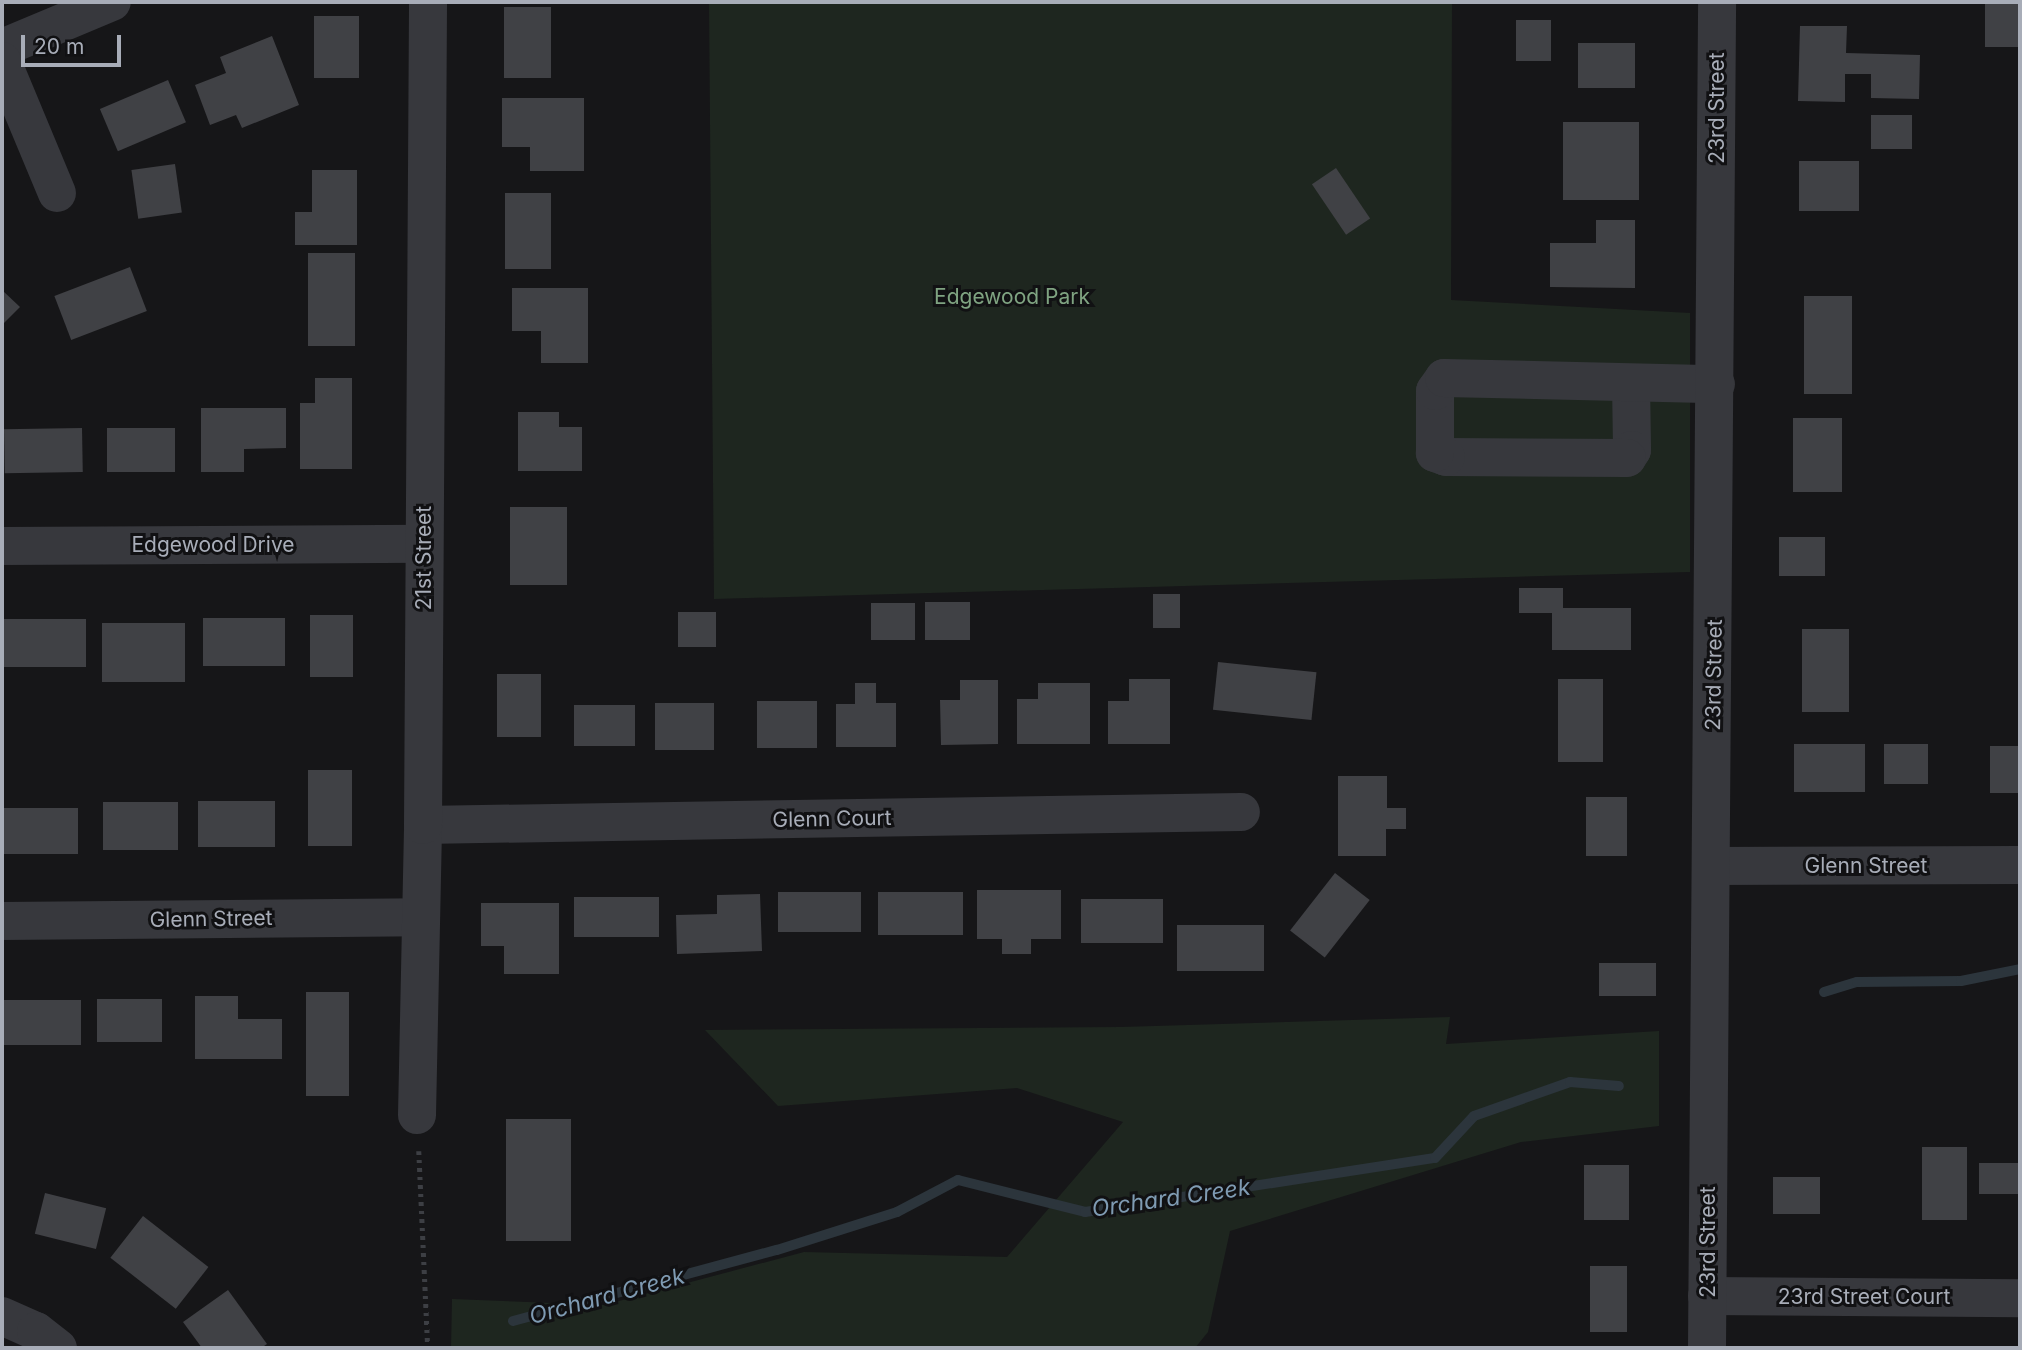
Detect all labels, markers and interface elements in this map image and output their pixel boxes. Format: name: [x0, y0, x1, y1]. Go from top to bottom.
scale bar: [24, 21, 124, 65]
text: 20 m: [34, 34, 84, 59]
street label: 23rd Street: [1704, 52, 1730, 164]
park label: Edgewood Park: [934, 284, 1090, 310]
street label: 21st Street: [411, 506, 437, 610]
street label: Edgewood Drive: [131, 532, 295, 558]
street label: 23rd Street: [1700, 619, 1728, 731]
street label: Glenn Court: [772, 805, 892, 833]
street label: Glenn Street: [1805, 853, 1927, 879]
street label: Glenn Street: [149, 905, 273, 933]
water label: Orchard Creek: [1090, 1173, 1252, 1223]
street label: 23rd Street: [1695, 1186, 1721, 1298]
water label: Orchard Creek: [526, 1262, 688, 1330]
street label: 23rd Street Court: [1778, 1284, 1950, 1310]

